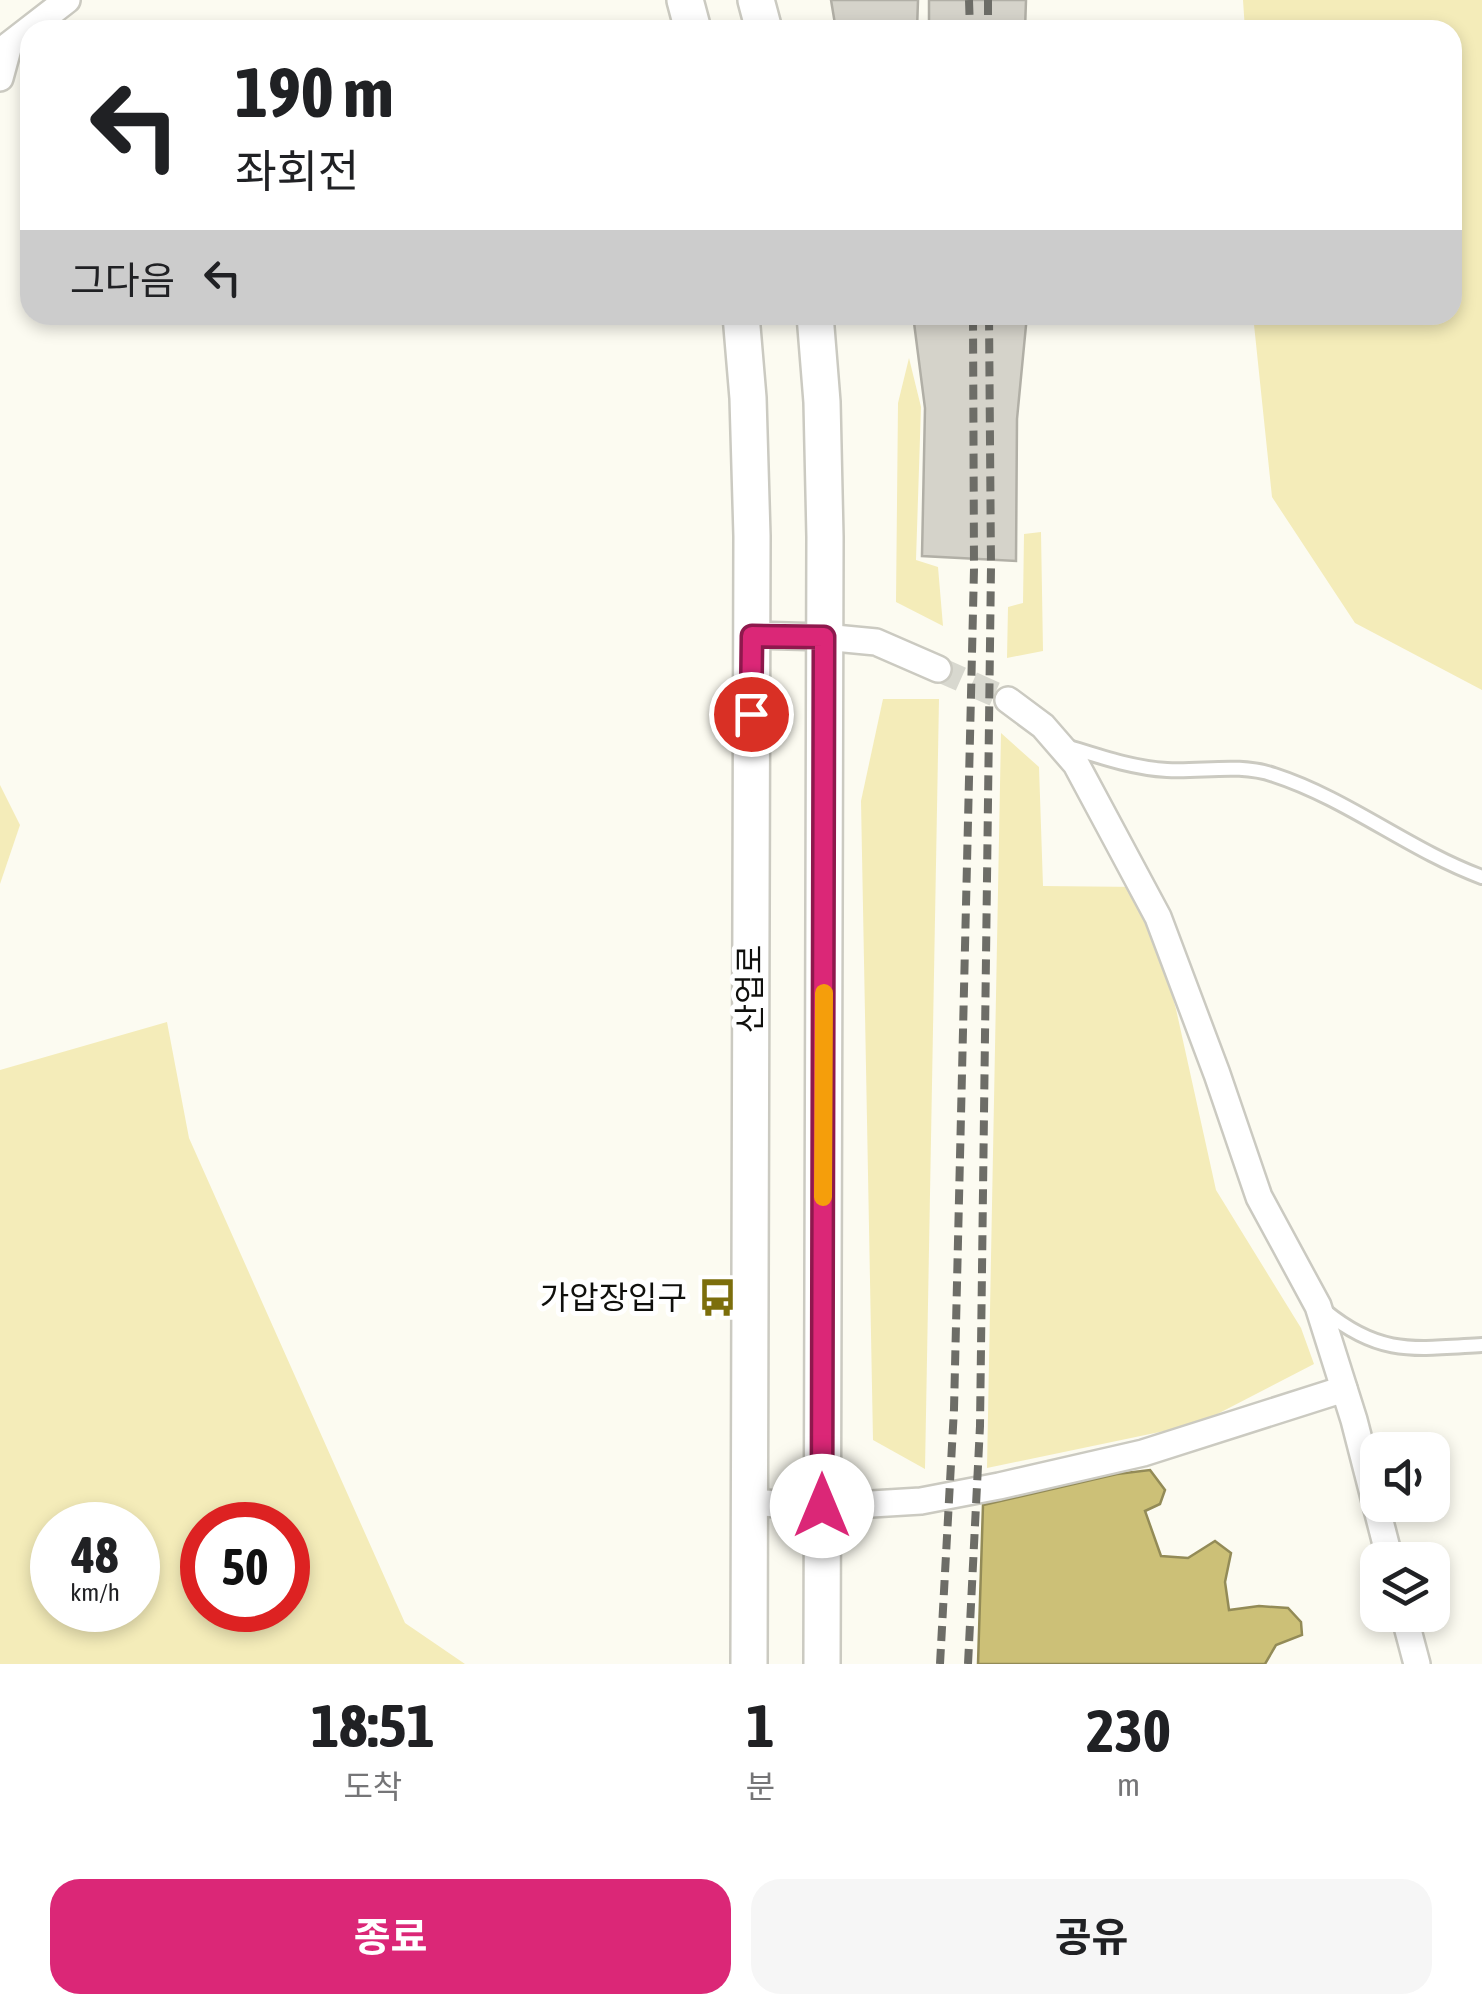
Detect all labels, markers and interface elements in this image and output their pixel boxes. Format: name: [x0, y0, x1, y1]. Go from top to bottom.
text: 190 m: [235, 52, 394, 132]
icon: left: [70, 60, 200, 190]
text: 좌회전: [235, 145, 359, 197]
icon: left: [195, 250, 250, 305]
text: 그다음: [70, 259, 175, 302]
pin: [709, 672, 794, 757]
icon: arrive: [724, 687, 779, 742]
street label: 산업로: [731, 945, 768, 1033]
bus stop icon: 가압장입구: [696, 1277, 738, 1319]
place label: 가압장입구: [540, 1279, 687, 1316]
map controls: [1360, 1432, 1450, 1632]
button: sound: [1360, 1432, 1450, 1522]
position arrow: [770, 1454, 874, 1558]
speed limit sign: 50: [180, 1502, 310, 1632]
text: 48: [71, 1526, 118, 1584]
button: layers: [1360, 1542, 1450, 1632]
text: km/h: [70, 1578, 120, 1606]
text: 18:51: [311, 1691, 435, 1760]
text: 1: [746, 1691, 775, 1760]
text: 230: [1086, 1696, 1171, 1765]
text: m: [1117, 1766, 1140, 1803]
text: 도착: [343, 1768, 402, 1805]
text: 분: [746, 1768, 775, 1805]
button: 종료: [50, 1879, 731, 1994]
button: 공유: [751, 1879, 1432, 1994]

